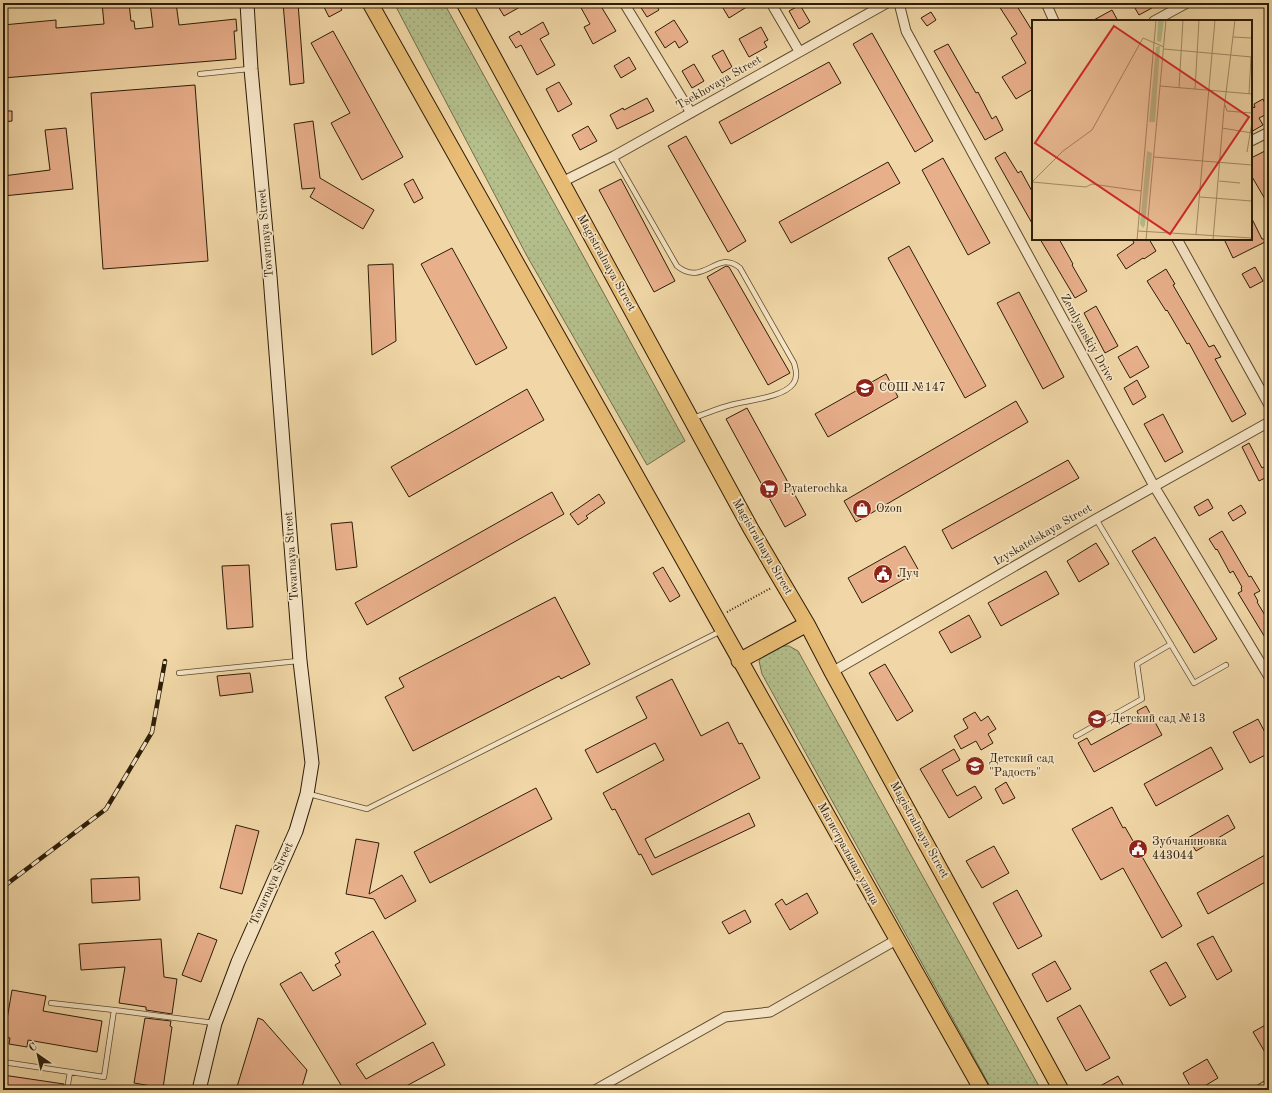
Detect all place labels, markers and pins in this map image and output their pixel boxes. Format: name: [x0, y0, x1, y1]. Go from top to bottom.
school or university icon: СОШ №147: [854, 377, 876, 399]
place label: СОШ №147: [879, 382, 946, 394]
supermarket icon: Pyaterochka: [758, 478, 780, 500]
place label: Pyaterochka: [783, 483, 848, 495]
shop icon: Ozon: [851, 498, 873, 520]
place label: Ozon: [876, 503, 903, 515]
public building icon: Луч: [872, 563, 894, 585]
place label: Луч: [897, 568, 919, 580]
school or university icon: Детский сад №13: [1086, 708, 1108, 730]
place label: Детский сад №13: [1111, 713, 1206, 725]
place label: Детский сад "Радость": [989, 753, 1054, 779]
school or university icon: Детский сад "Радость": [964, 755, 986, 777]
place label: Зубчаниновка 443044: [1152, 836, 1227, 862]
public building icon: Зубчаниновка 443044: [1127, 838, 1149, 860]

